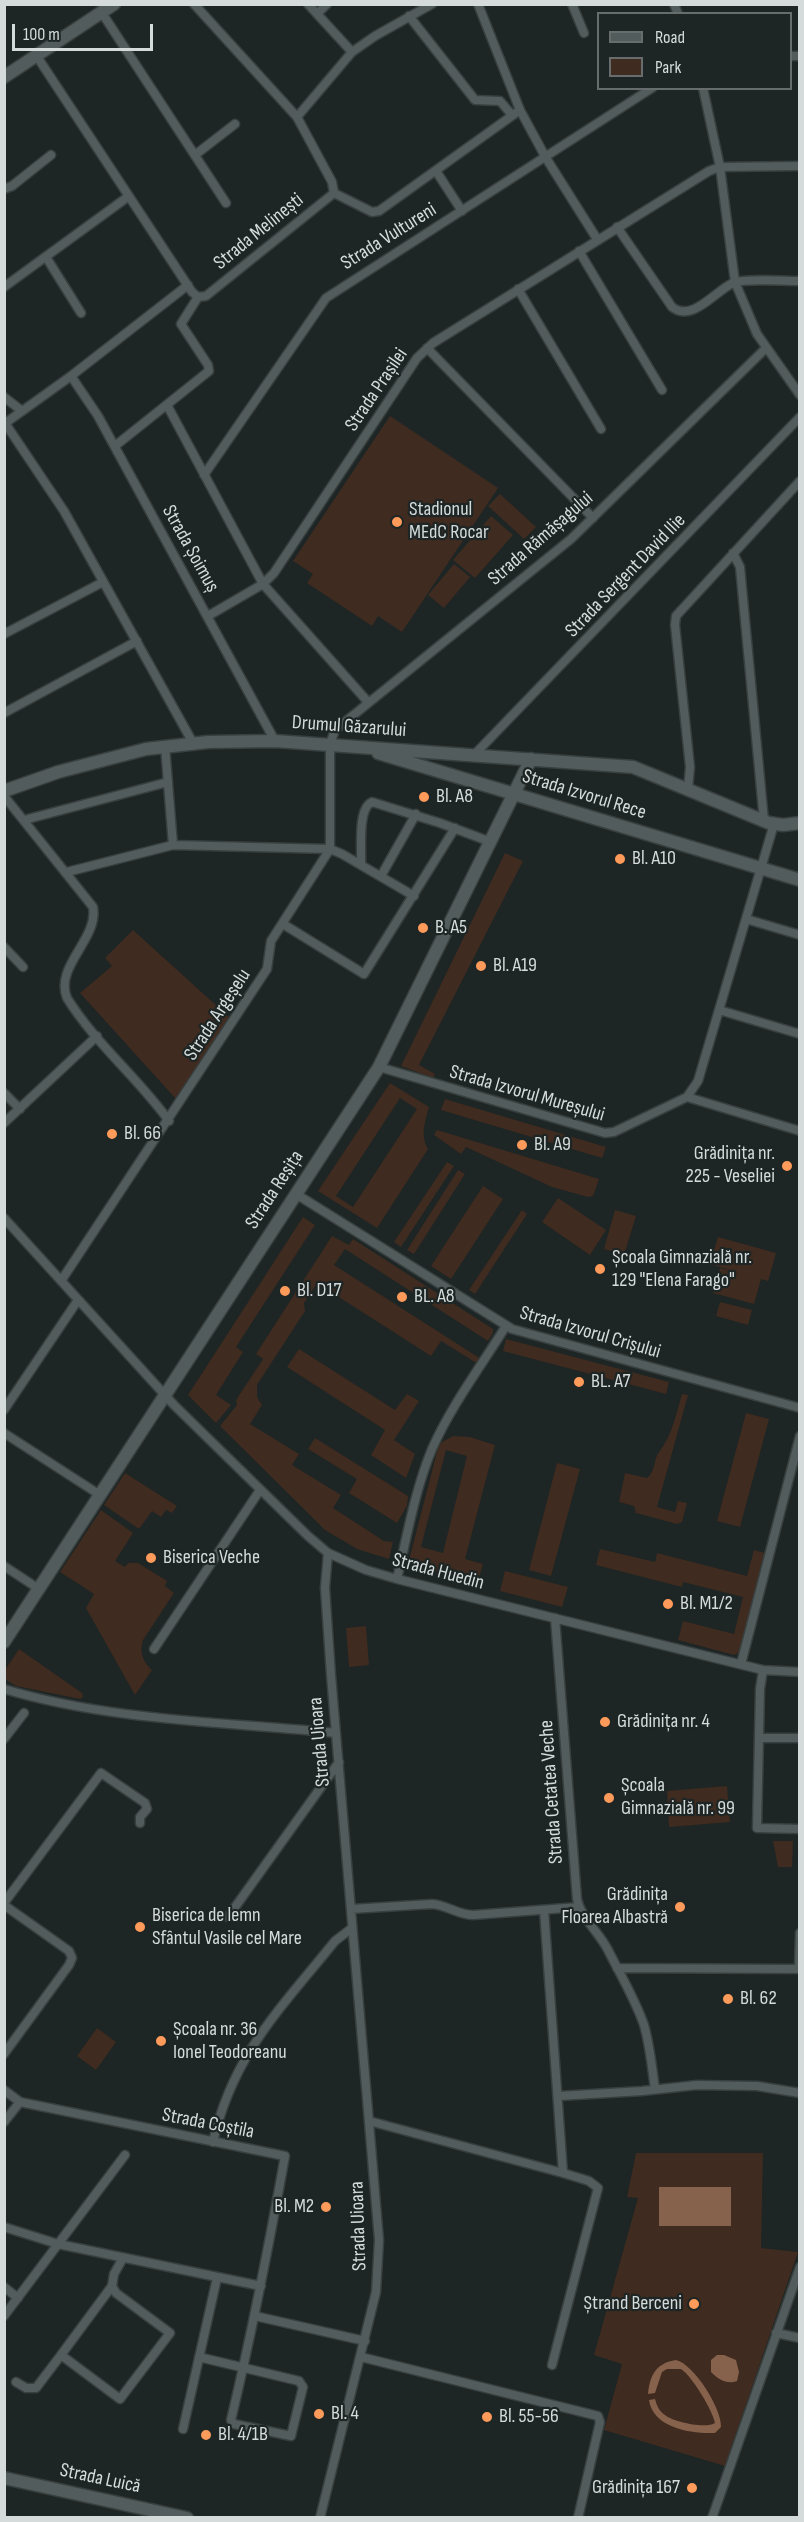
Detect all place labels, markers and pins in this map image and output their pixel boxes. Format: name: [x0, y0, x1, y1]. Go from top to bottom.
place label: Stadionul MEdC Rocar: [409, 498, 489, 545]
marker: Stadionul MEdC Rocar: [390, 515, 404, 529]
place label: Bl. A8: [436, 785, 473, 809]
marker: Bl. A8: [417, 790, 431, 804]
place label: Bl. A10: [632, 847, 676, 871]
marker: Bl. A10: [613, 852, 627, 866]
place label: B. A5: [435, 916, 467, 940]
marker: B. A5: [416, 921, 430, 935]
place label: Bl. A19: [493, 954, 537, 978]
marker: Bl. A19: [474, 959, 488, 973]
place label: Bl. 66: [124, 1122, 161, 1146]
marker: Bl. 66: [105, 1127, 119, 1141]
place label: Bl. A9: [534, 1133, 571, 1157]
marker: Bl. A9: [515, 1138, 529, 1152]
place label: Grădinița nr. 225 - Veseliei: [686, 1142, 775, 1189]
marker: Grădinița nr. 225 - Veseliei: [780, 1159, 794, 1173]
place label: Școala Gimnazială nr. 129 "Elena Farago": [612, 1246, 752, 1293]
marker: Școala Gimnazială nr. 129 "Elena Farago": [593, 1262, 607, 1276]
place label: Bl. D17: [297, 1279, 341, 1303]
marker: Bl. D17: [278, 1284, 292, 1298]
place label: BL. A8: [414, 1285, 455, 1309]
marker: BL. A8: [395, 1290, 409, 1304]
place label: BL. A7: [591, 1370, 630, 1394]
marker: BL. A7: [572, 1375, 586, 1389]
place label: Biserica Veche: [163, 1546, 260, 1570]
marker: Biserica Veche: [144, 1551, 158, 1565]
place label: Bl. M1/2: [680, 1592, 733, 1616]
marker: Bl. M1/2: [661, 1597, 675, 1611]
place label: Grădinița nr. 4: [617, 1710, 710, 1734]
marker: Grădinița nr. 4: [598, 1715, 612, 1729]
place label: Școala Gimnazială nr. 99: [621, 1774, 735, 1821]
marker: Școala Gimnazială nr. 99: [602, 1791, 616, 1805]
place label: Grădinița Floarea Albastră: [561, 1883, 668, 1930]
marker: Grădinița Floarea Albastră: [673, 1900, 687, 1914]
place label: Biserica de lemn Sfântul Vasile cel Mare: [152, 1904, 302, 1951]
marker: Biserica de lemn Sfântul Vasile cel Mare: [133, 1920, 147, 1934]
place label: Bl. 62: [740, 1987, 777, 2011]
marker: Bl. 62: [721, 1992, 735, 2006]
place label: Școala nr. 36 Ionel Teodoreanu: [173, 2018, 287, 2065]
marker: Școala nr. 36 Ionel Teodoreanu: [154, 2034, 168, 2048]
place label: Bl. M2: [274, 2195, 314, 2219]
marker: Bl. M2: [319, 2200, 333, 2214]
place label: Ștrand Berceni: [584, 2292, 682, 2316]
marker: Ștrand Berceni: [687, 2297, 701, 2311]
place label: Bl. 4: [331, 2402, 359, 2426]
place label: Bl. 55-56: [499, 2405, 559, 2429]
marker: Bl. 4: [312, 2407, 326, 2421]
marker: Bl. 55-56: [480, 2410, 494, 2424]
place label: Bl. 4/1B: [218, 2423, 268, 2447]
marker: Bl. 4/1B: [199, 2428, 213, 2442]
place label: Grădinița 167: [592, 2476, 680, 2500]
marker: Grădinița 167: [685, 2481, 699, 2495]

